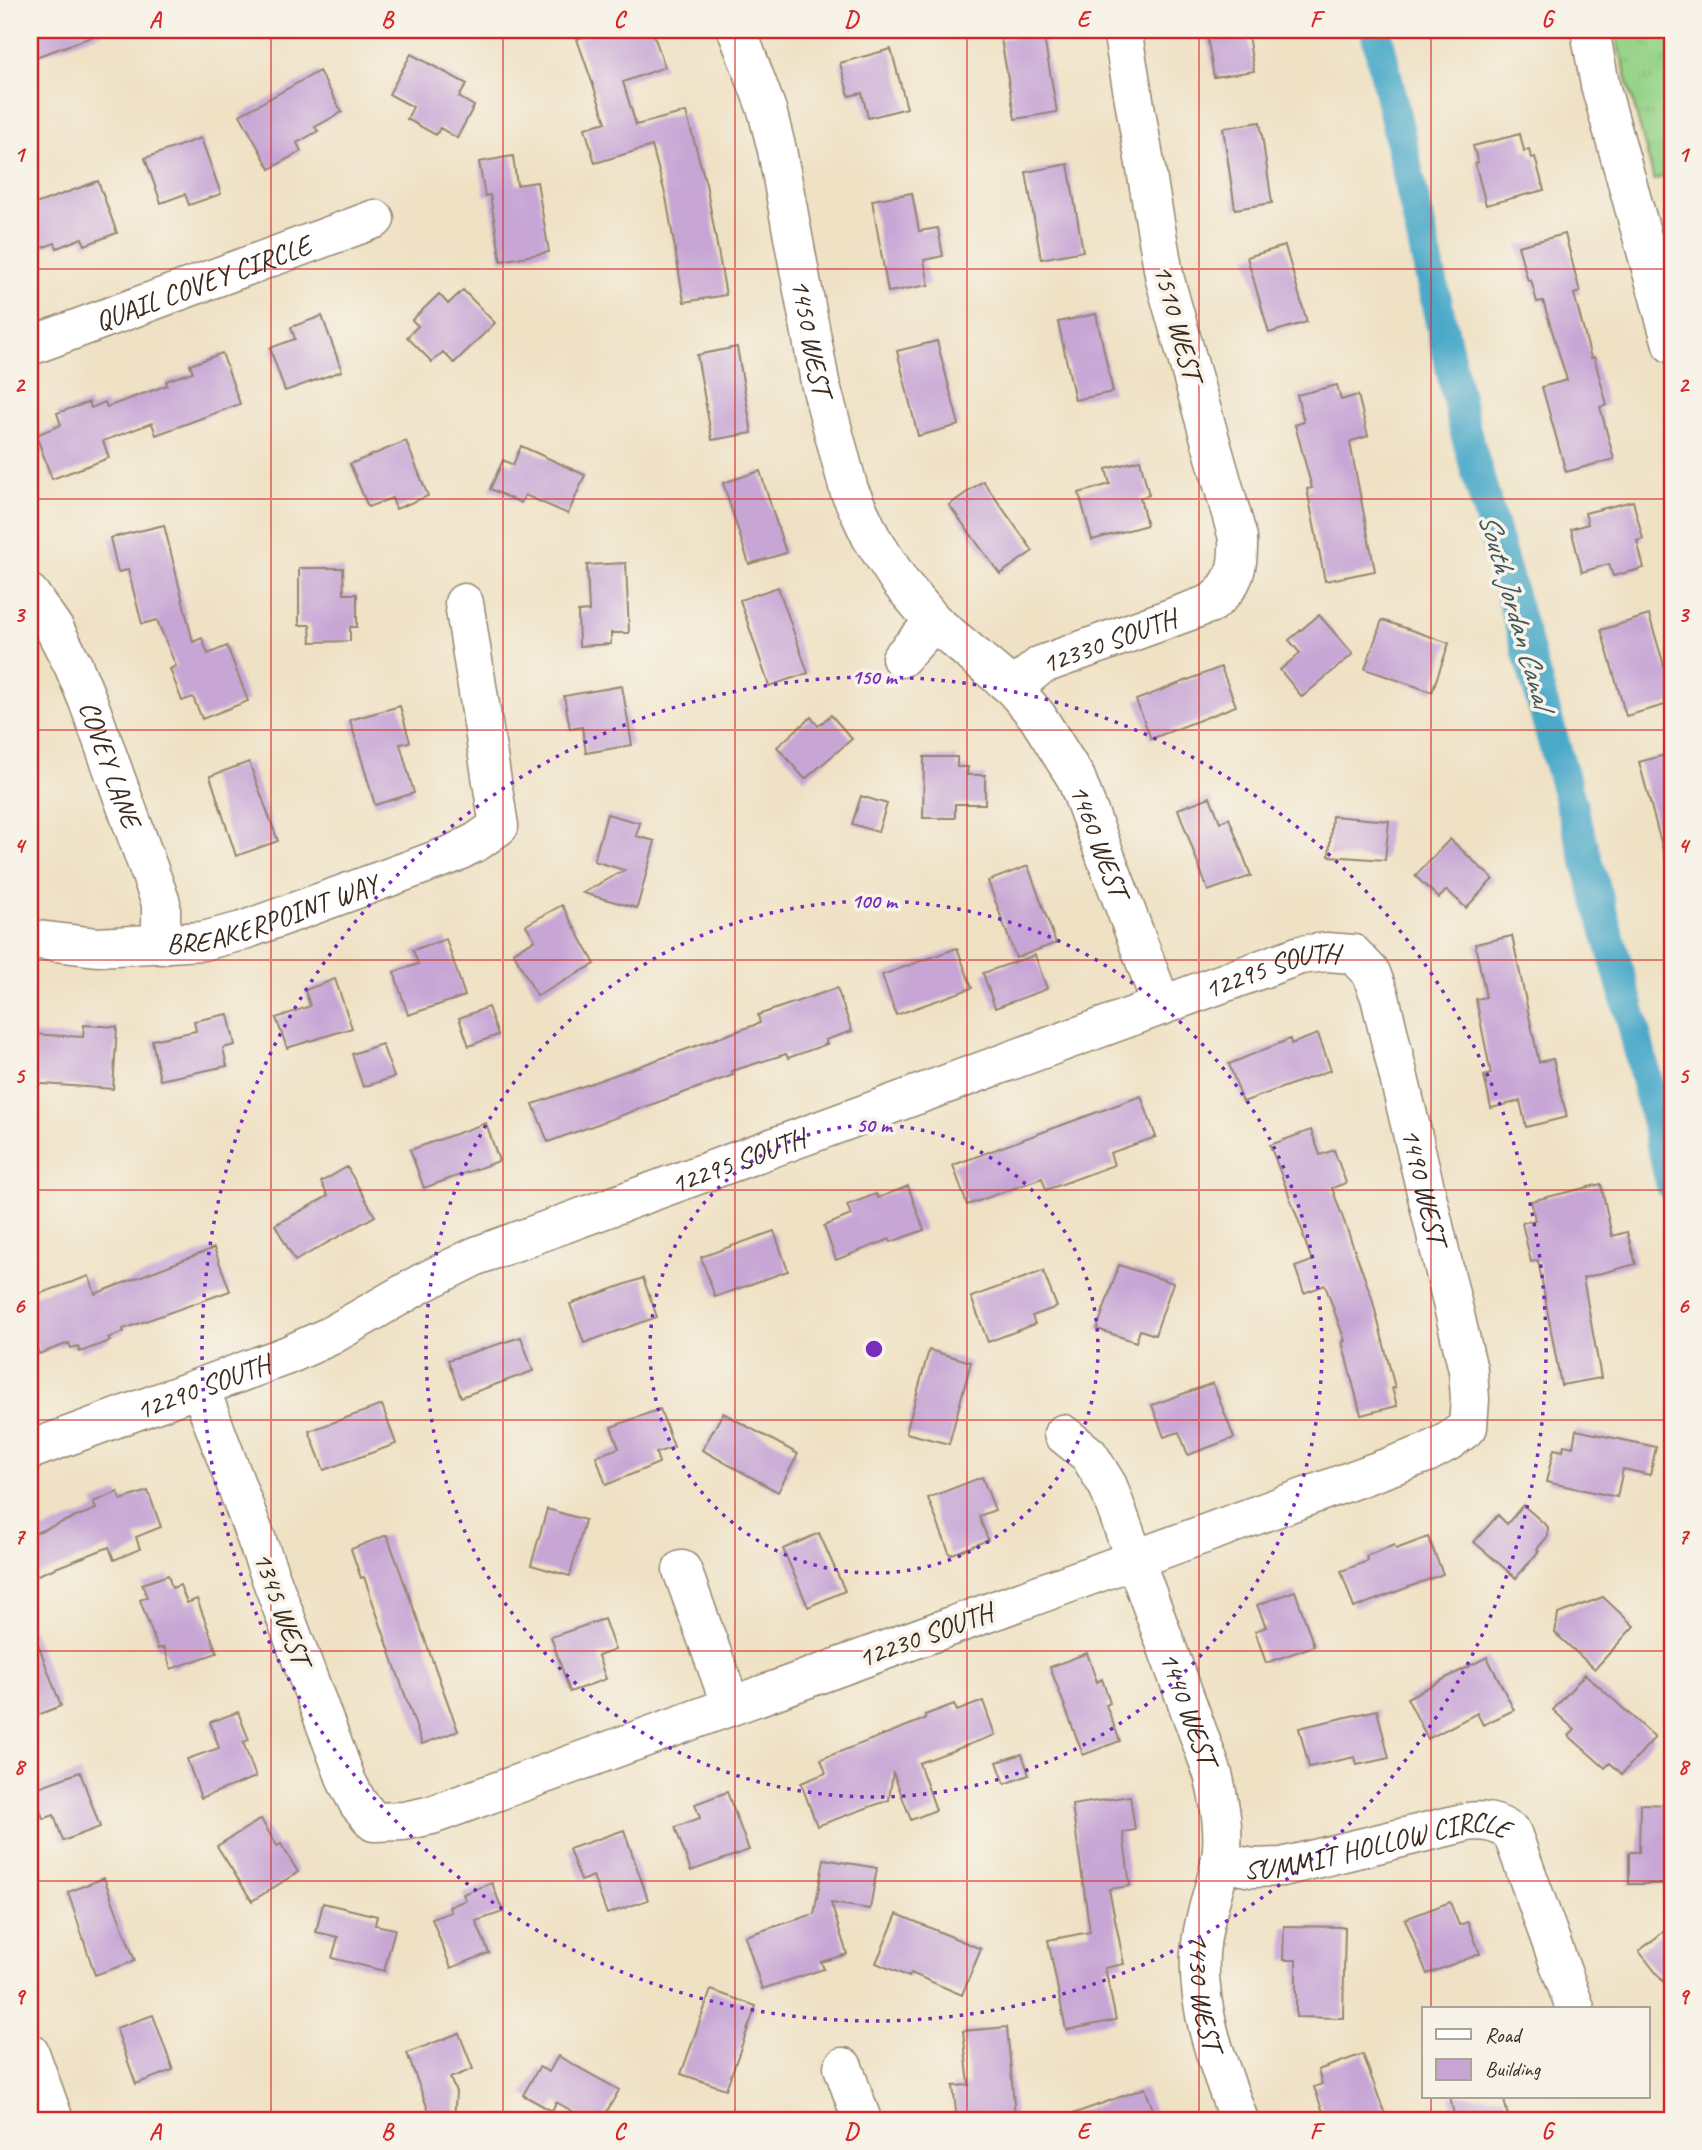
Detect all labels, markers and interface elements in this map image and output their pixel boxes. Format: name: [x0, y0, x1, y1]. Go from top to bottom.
text: A: [149, 5, 163, 34]
text: B: [381, 5, 395, 34]
text: C: [614, 5, 628, 34]
text: D: [844, 5, 860, 34]
text: E: [1077, 5, 1093, 34]
text: F: [1310, 5, 1326, 34]
text: G: [1541, 5, 1556, 34]
text: 1: [14, 140, 27, 169]
text: 1: [1678, 140, 1691, 169]
street label: QUAIL COVEY CIRCLE: [90, 226, 318, 338]
street label: 1510 WEST: [1146, 261, 1212, 390]
street label: 1450 WEST: [784, 276, 842, 406]
text: 2: [14, 370, 27, 399]
text: 2: [1678, 370, 1691, 399]
water label: South Jordan Canal: [1470, 509, 1565, 721]
street label: 12330 SOUTH: [1037, 599, 1184, 681]
text: 3: [14, 600, 27, 629]
text: 3: [1678, 600, 1691, 629]
text: 150 m: [851, 664, 899, 690]
street label: COVEY LANE: [72, 696, 151, 835]
street label: 1460 WEST: [1062, 779, 1139, 908]
text: 4: [14, 831, 27, 860]
text: 4: [1678, 831, 1691, 860]
street label: BREAKERPOINT WAY: [165, 864, 386, 961]
text: 100 m: [851, 888, 899, 914]
street label: 12295 SOUTH: [1199, 934, 1345, 1006]
text: 5: [14, 1061, 26, 1090]
text: 5: [1678, 1061, 1690, 1090]
text: 50 m: [856, 1112, 894, 1138]
street label: 12295 SOUTH: [666, 1119, 813, 1201]
street label: 1490 WEST: [1394, 1125, 1457, 1254]
text: 6: [14, 1291, 27, 1320]
text: 6: [1678, 1291, 1691, 1320]
centre of rings: [862, 1337, 886, 1361]
street label: 12290 SOUTH: [131, 1344, 278, 1427]
text: 7: [14, 1522, 27, 1551]
text: 7: [1678, 1522, 1691, 1551]
street label: 1345 WEST: [245, 1547, 321, 1676]
street label: 12230 SOUTH: [853, 1593, 1001, 1675]
street label: 1440 WEST: [1152, 1647, 1228, 1776]
text: 8: [14, 1752, 27, 1781]
text: 8: [1678, 1752, 1691, 1781]
street label: SUMMIT HOLLOW CIRCLE: [1242, 1803, 1520, 1887]
street label: 1430 WEST: [1182, 1931, 1233, 2062]
text: 9: [14, 1982, 27, 2011]
text: 9: [1678, 1982, 1691, 2011]
legend: [1422, 2007, 1650, 2098]
text: Road: [1485, 2022, 1524, 2048]
text: Building: [1485, 2056, 1542, 2082]
text: A: [149, 2117, 163, 2146]
text: B: [381, 2117, 395, 2146]
text: C: [614, 2117, 628, 2146]
text: D: [844, 2117, 860, 2146]
text: E: [1077, 2117, 1093, 2146]
text: F: [1310, 2117, 1326, 2146]
text: G: [1541, 2117, 1556, 2146]

